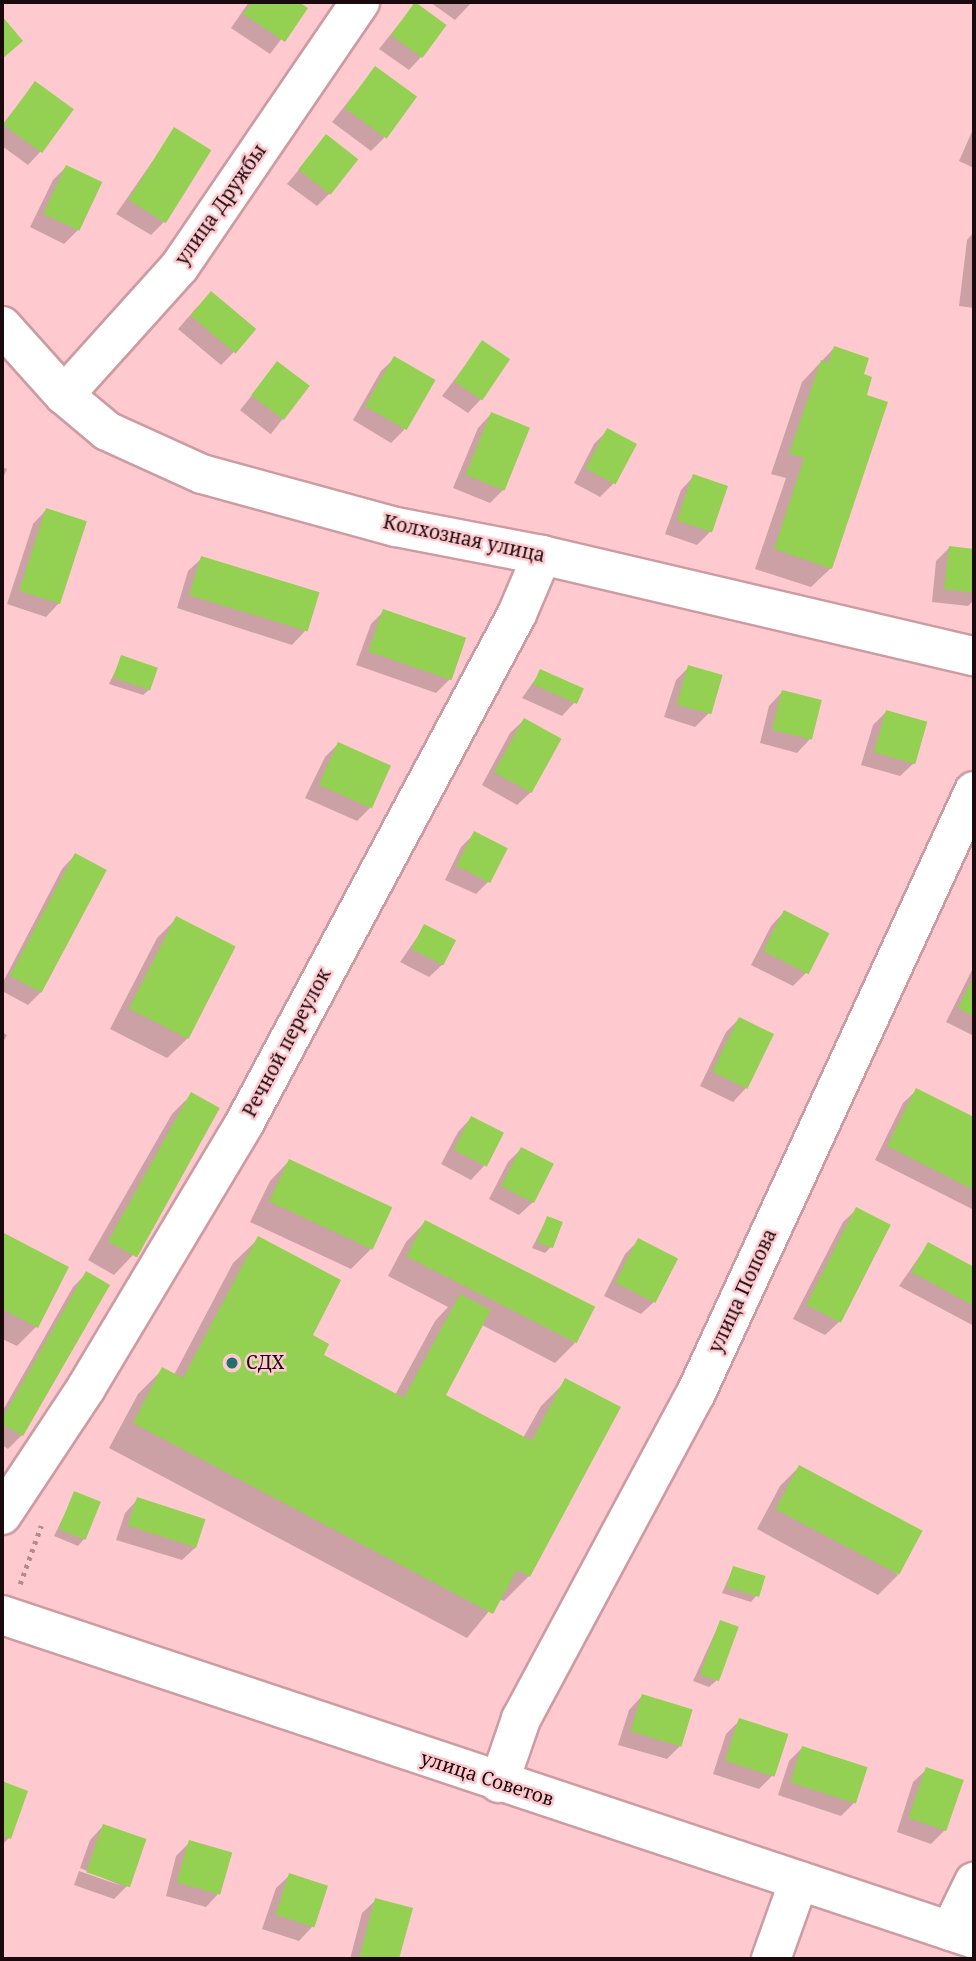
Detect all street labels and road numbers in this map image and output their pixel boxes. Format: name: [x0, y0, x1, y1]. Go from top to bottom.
street label: улица Дружбы: [171, 140, 271, 270]
street label: Колхозная улица: [381, 511, 547, 567]
street label: Речной переулок: [238, 965, 336, 1121]
street label: улица Попова: [704, 1225, 782, 1357]
street label: улица Советов: [418, 1747, 556, 1811]

